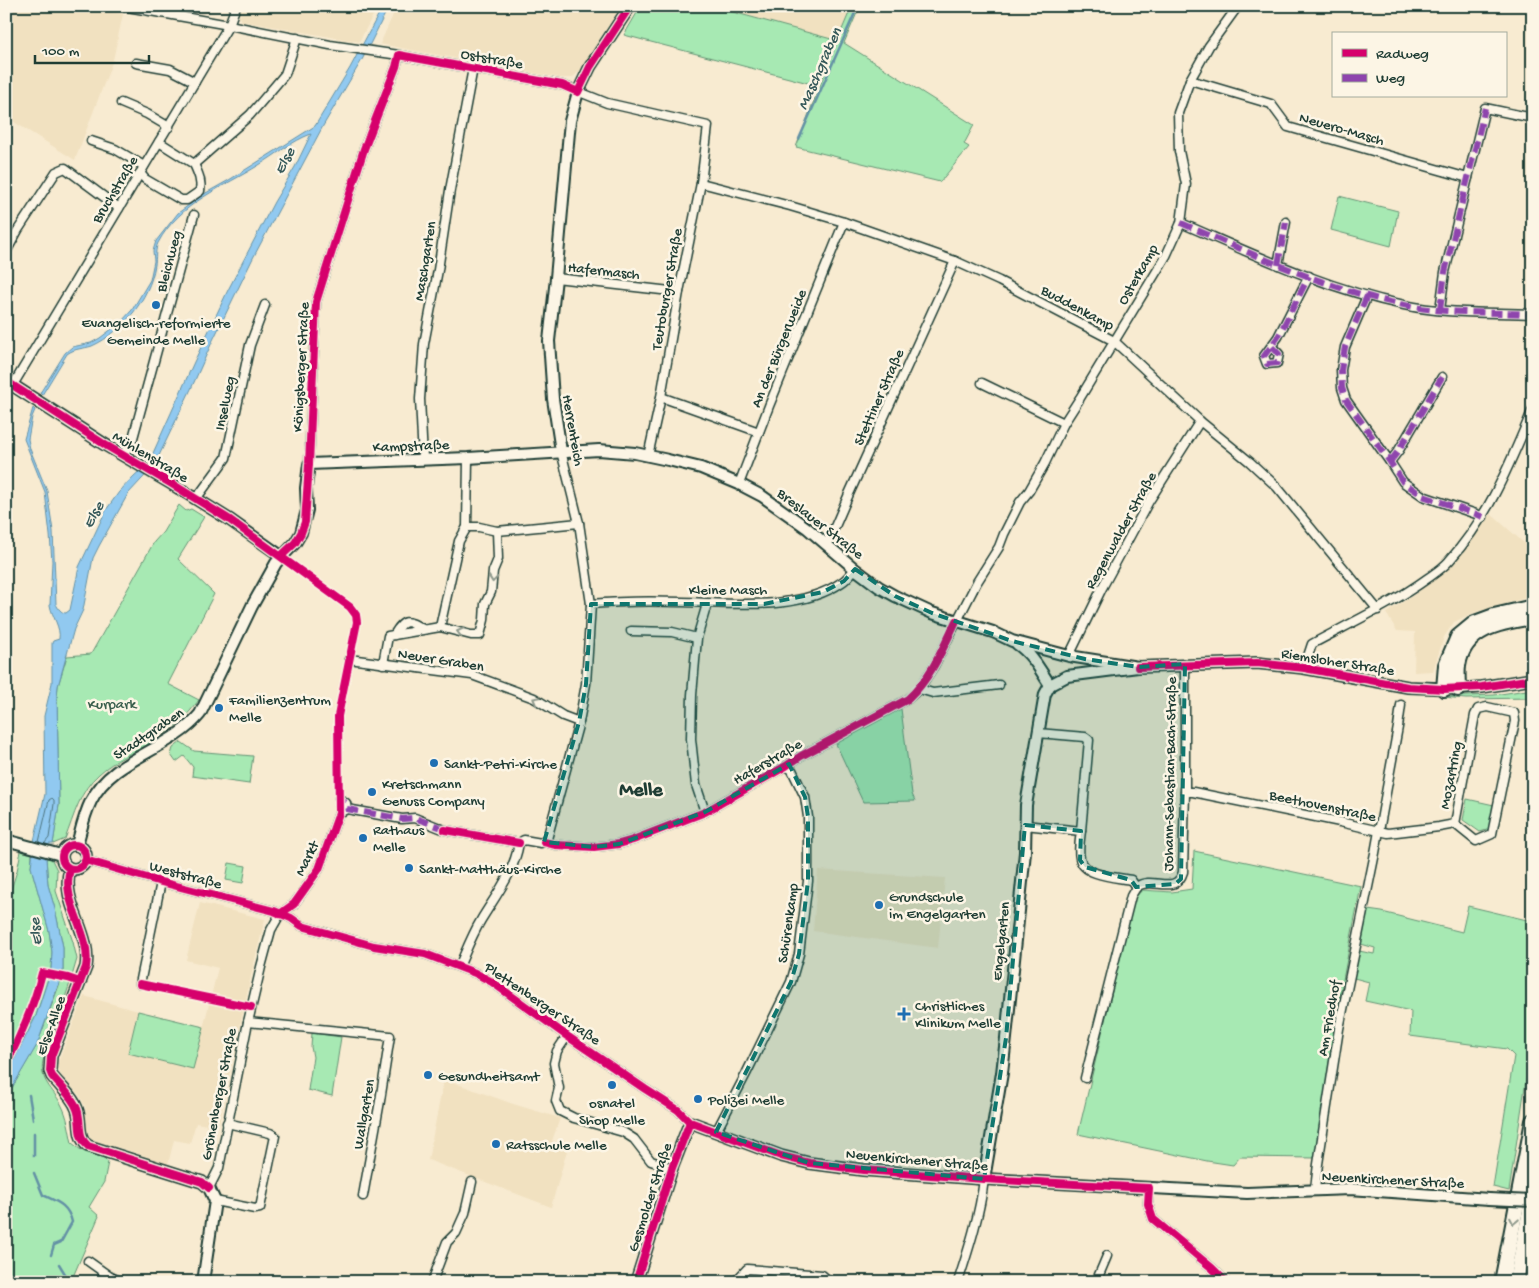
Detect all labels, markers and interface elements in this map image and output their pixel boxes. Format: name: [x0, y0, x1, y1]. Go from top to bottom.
water label: Maschgraben: [795, 25, 848, 113]
scale bar: [35, 32, 149, 64]
legend: [1332, 32, 1506, 98]
text: 100 m: [41, 43, 80, 61]
street label: Oststraße: [459, 46, 524, 74]
text: Radweg: [1376, 46, 1429, 64]
text: Weg: [1376, 70, 1405, 88]
street label: Neuero-Masch: [1297, 109, 1386, 151]
water label: Else: [271, 144, 301, 178]
street label: Bruchstraße: [88, 153, 143, 228]
street label: Maschgarten: [411, 220, 441, 303]
street label: Teutoburger Straße: [648, 227, 688, 353]
street label: Bleichweg: [153, 229, 187, 295]
street label: Osterkamp: [1114, 241, 1164, 308]
street label: Hafermasch: [567, 259, 641, 285]
street label: Buddenkamp: [1037, 282, 1117, 336]
street label: An der Bürgerweide: [748, 287, 812, 410]
marker: Evangelisch-reformierte Gemeinde Melle: [150, 299, 162, 311]
street label: Königsberger Straße: [290, 301, 314, 433]
place label: Evangelisch-reformierte Gemeinde Melle: [81, 315, 231, 350]
street label: Stettiner Straße: [851, 347, 909, 449]
street label: Inselweg: [211, 375, 240, 432]
street label: Herrenteich: [557, 393, 587, 467]
street label: Mühlenstraße: [109, 428, 192, 488]
street label: Kampstraße: [372, 437, 450, 457]
street label: Regenwalder Straße: [1082, 469, 1162, 593]
street label: Breslauer Straße: [772, 485, 867, 564]
water label: Else: [80, 498, 110, 532]
one-way arrow: [488, 575, 499, 583]
street label: Kleine Masch: [689, 582, 767, 600]
one-way arrow: [455, 627, 464, 638]
street label: Neuer Graben: [396, 645, 485, 677]
street label: Riemsloher Straße: [1280, 645, 1396, 681]
street label: Johann-Sebastian-Bach-Straße: [1160, 676, 1182, 871]
place label: Familienzentrum Melle: [228, 692, 331, 727]
park label: Kurpark: [88, 696, 137, 714]
one-way arrow: [532, 696, 541, 706]
marker: Familienzentrum Melle: [213, 702, 225, 714]
street label: Stadtgraben: [110, 704, 188, 765]
street label: Haferstraße: [730, 736, 806, 790]
street label: Mozartring: [1437, 740, 1467, 811]
place label: Sankt-Petri-Kirche: [444, 756, 557, 774]
marker: Sankt-Petri-Kirche: [428, 757, 440, 769]
place label: Kretschmann Genuss Company: [382, 776, 485, 811]
district label: Melle: [619, 780, 663, 803]
marker: Kretschmann Genuss Company: [366, 786, 378, 798]
street label: Beethovenstraße: [1267, 787, 1378, 827]
place label: Rathaus Melle: [373, 822, 425, 857]
marker: Rathaus Melle: [357, 832, 369, 844]
street label: Markt: [292, 837, 325, 879]
street label: Weststraße: [147, 858, 224, 894]
place label: Sankt-Matthäus-Kirche: [419, 861, 562, 879]
marker: Sankt-Matthäus-Kirche: [403, 862, 415, 874]
street label: Schürenkamp: [774, 882, 804, 964]
place label: Grundschule im Engelgarten: [889, 889, 986, 924]
marker: Grundschule im Engelgarten: [873, 899, 885, 911]
street label: Engelgarten: [989, 901, 1015, 982]
water label: Else: [27, 916, 48, 946]
street label: Plettenberger Straße: [480, 959, 604, 1050]
street label: Am Friedhof: [1314, 978, 1346, 1057]
street label: Else-Allee: [33, 993, 71, 1058]
place label: Christliches Klinikum Melle: [915, 998, 1001, 1033]
marker: Christliches Klinikum Melle: [897, 1007, 911, 1021]
street label: Grönenberger Straße: [198, 1027, 242, 1162]
place label: Gesundheitsamt: [438, 1068, 541, 1086]
marker: Gesundheitsamt: [422, 1069, 434, 1081]
street label: Wallgarten: [350, 1078, 380, 1151]
marker: osnatel Shop Melle: [606, 1079, 618, 1091]
place label: Polizei Melle: [707, 1092, 785, 1110]
marker: Polizei Melle: [692, 1093, 704, 1105]
place label: osnatel Shop Melle: [579, 1095, 645, 1130]
place label: Ratsschule Melle: [506, 1137, 607, 1155]
marker: Ratsschule Melle: [490, 1138, 502, 1150]
street label: Gesmolder Straße: [625, 1141, 677, 1254]
street label: Neuenkirchener Straße: [845, 1146, 989, 1176]
street label: Neuenkirchener Straße: [1321, 1168, 1465, 1194]
one-way arrow: [1510, 1217, 1520, 1225]

